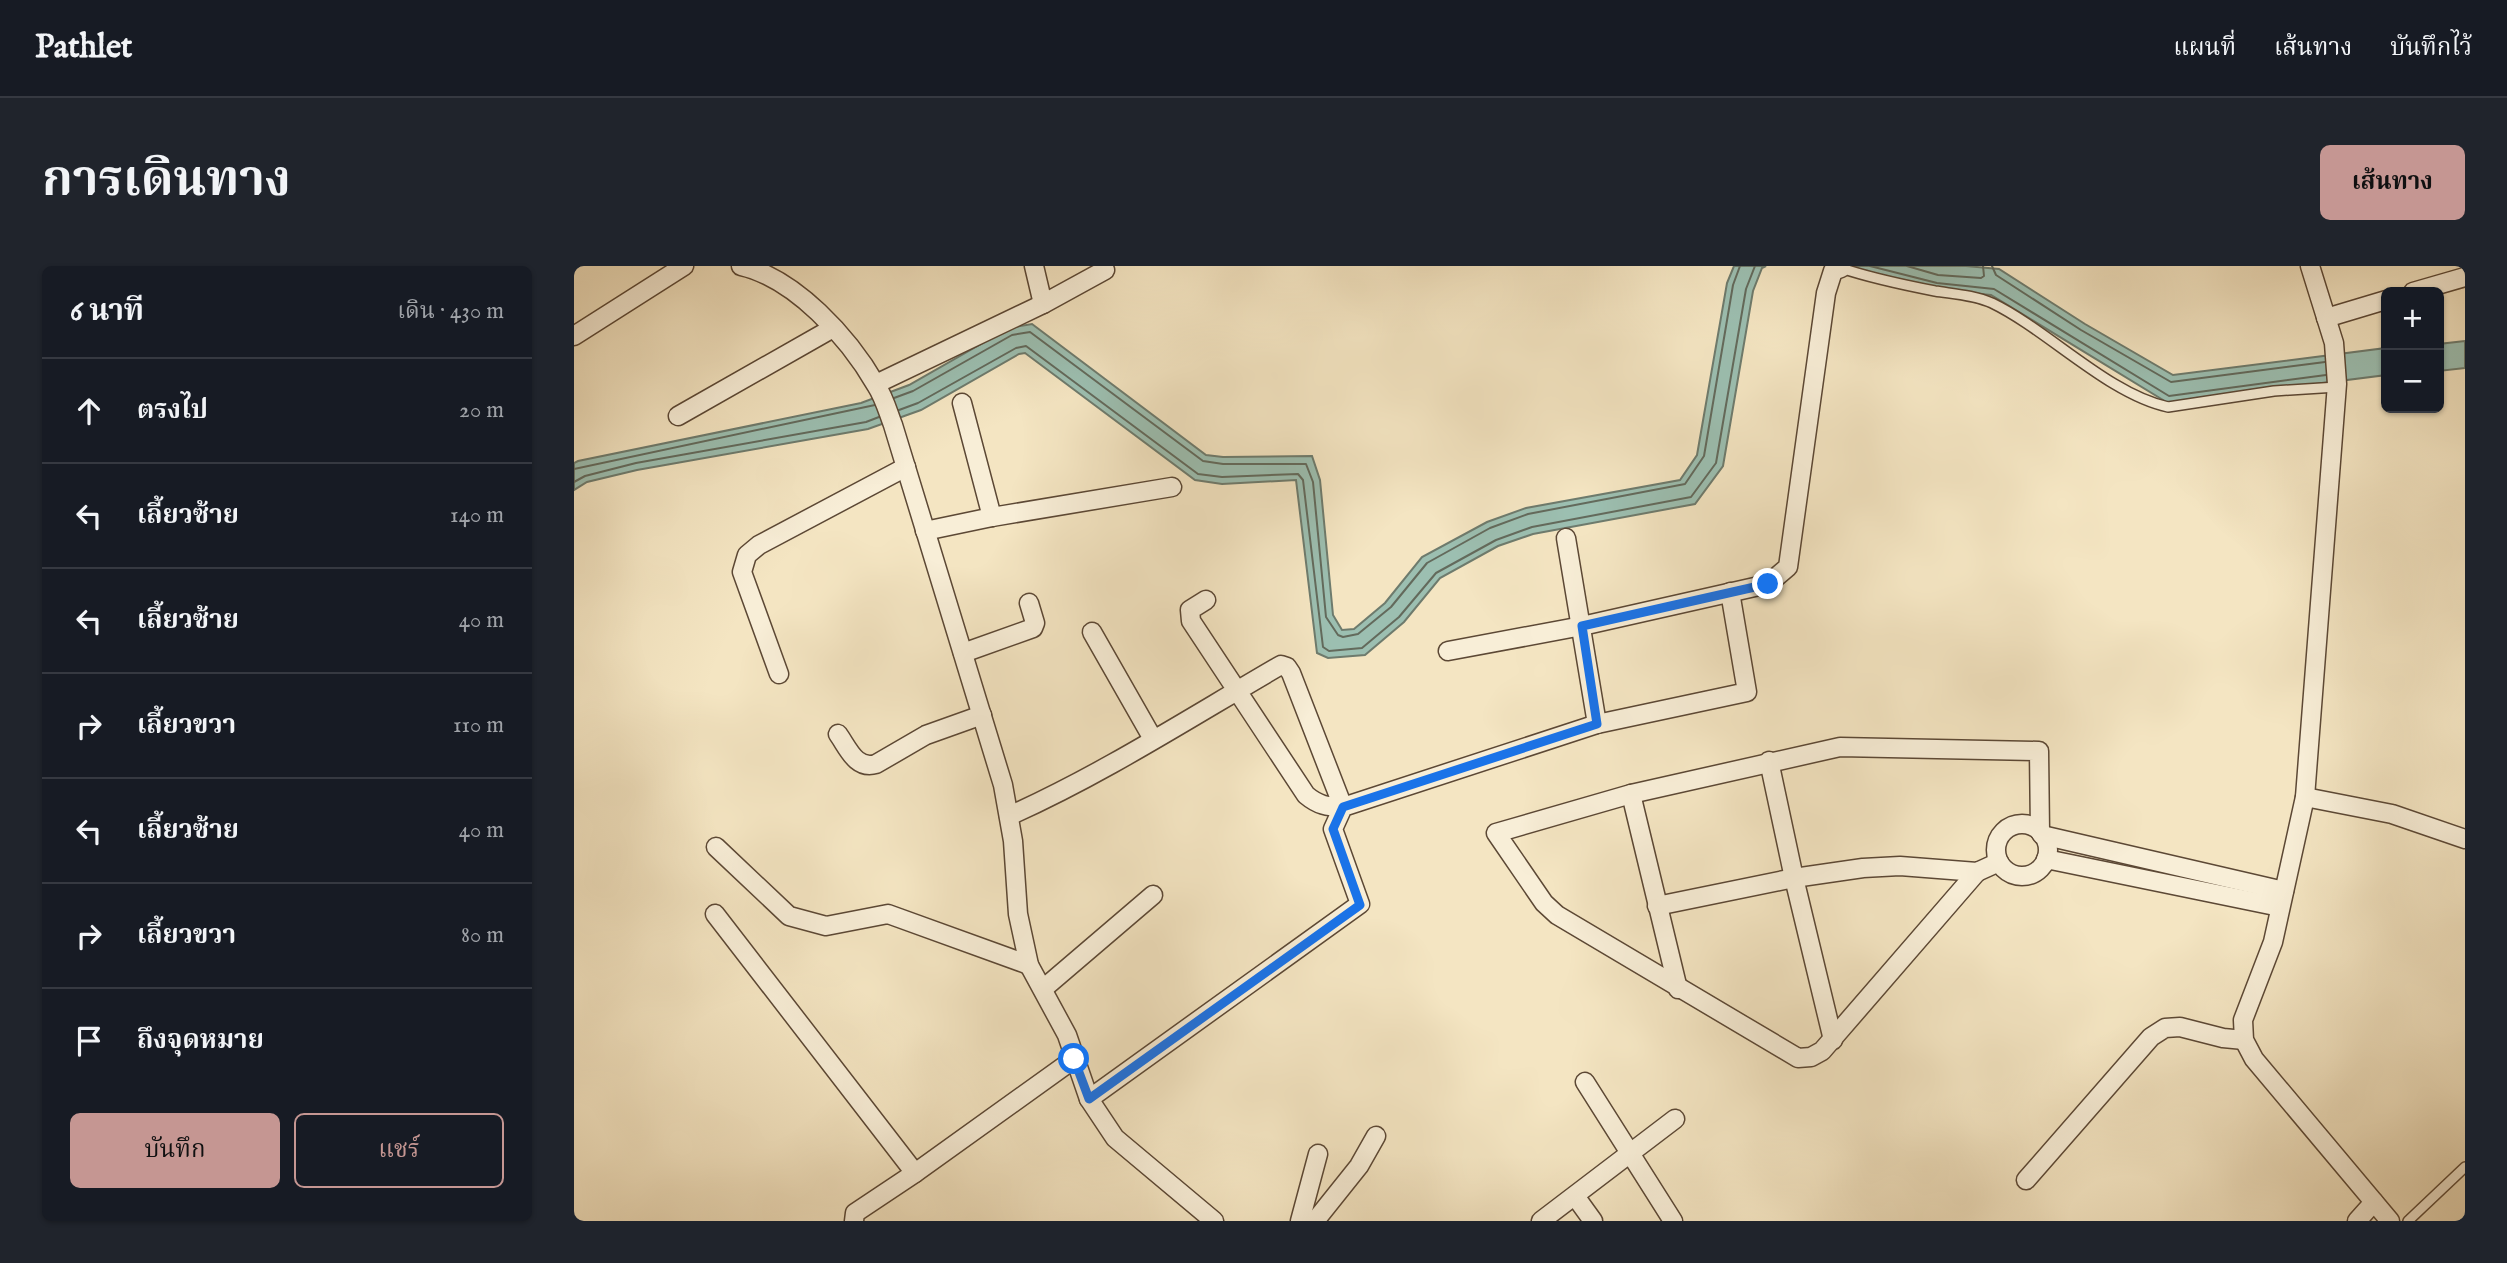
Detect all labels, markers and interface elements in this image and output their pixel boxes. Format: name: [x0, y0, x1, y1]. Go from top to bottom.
text: Pathlet: [35, 27, 132, 69]
text: แผนที่: [2173, 33, 2236, 64]
text: เส้นทาง: [2274, 33, 2352, 64]
text: บันทึกไว้: [2390, 33, 2472, 64]
button: เส้นทาง: [2320, 145, 2465, 220]
text: การเดินทาง: [42, 151, 291, 213]
map controls: [2381, 287, 2444, 413]
button: +: [2381, 287, 2444, 350]
text: 6 นาที: [70, 293, 144, 331]
text: เดิน · 430 m: [397, 297, 504, 326]
button: −: [2381, 350, 2444, 413]
icon: ahead: [70, 392, 108, 430]
text: ตรงไป: [137, 394, 208, 427]
text: 20 m: [459, 396, 504, 425]
icon: left: [70, 497, 108, 535]
text: เลี้ยวซ้าย: [137, 499, 239, 532]
text: 140 m: [450, 501, 504, 530]
route end: [1752, 568, 1783, 599]
icon: left: [70, 602, 108, 640]
text: เลี้ยวซ้าย: [137, 604, 239, 637]
text: 40 m: [459, 606, 504, 635]
icon: right: [70, 707, 108, 745]
text: เลี้ยวขวา: [137, 709, 236, 742]
text: 110 m: [453, 711, 504, 740]
icon: left: [70, 812, 108, 850]
text: เลี้ยวซ้าย: [137, 814, 239, 847]
text: 40 m: [459, 816, 504, 845]
icon: right: [70, 917, 108, 955]
text: เลี้ยวขวา: [137, 919, 236, 952]
text: 80 m: [461, 921, 504, 950]
icon: arrive: [70, 1022, 108, 1060]
text: ถึงจุดหมาย: [137, 1024, 264, 1057]
route start: [1058, 1043, 1089, 1074]
button: บันทึก: [70, 1113, 280, 1188]
button: แชร์: [294, 1113, 504, 1188]

